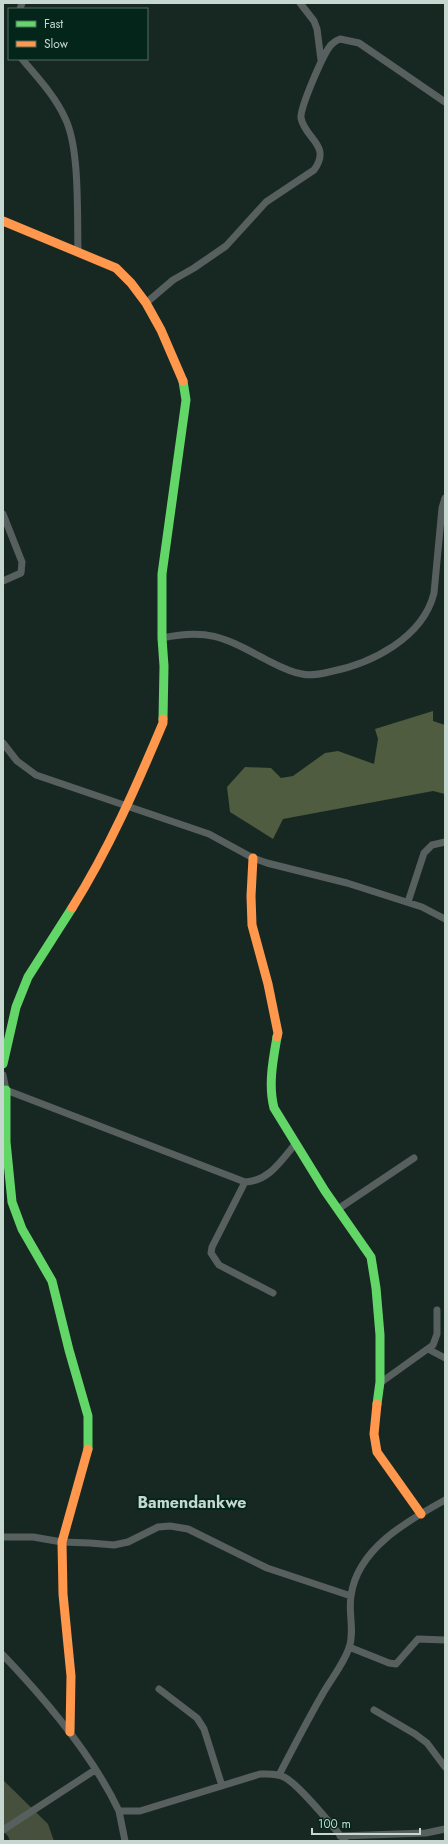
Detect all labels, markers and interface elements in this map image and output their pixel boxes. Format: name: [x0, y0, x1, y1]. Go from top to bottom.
legend: [8, 8, 148, 60]
text: Fast: [44, 15, 63, 33]
text: Slow: [44, 35, 69, 53]
district label: Bamendankwe: [137, 1491, 247, 1514]
scale bar: [312, 1810, 420, 1836]
text: 100 m: [318, 1815, 351, 1833]

